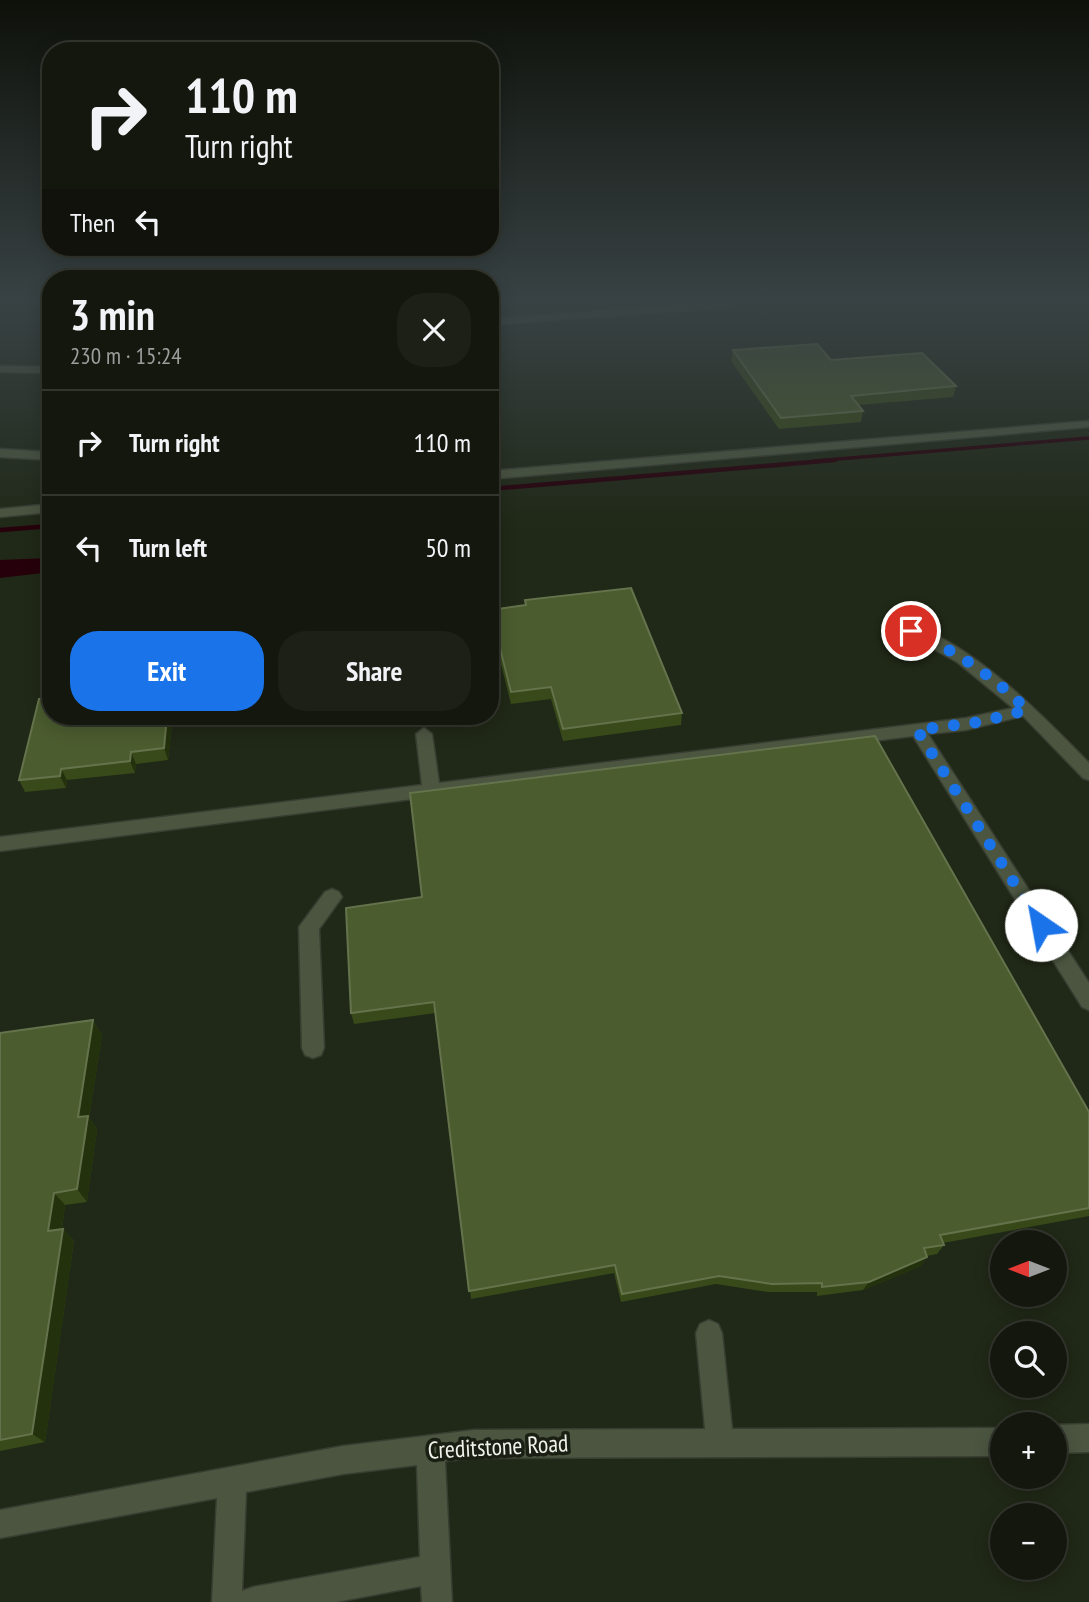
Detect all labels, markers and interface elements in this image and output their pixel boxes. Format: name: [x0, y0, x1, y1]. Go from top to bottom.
text: 110 m: [185, 63, 298, 127]
icon: right: [70, 70, 161, 161]
text: Turn right: [185, 125, 293, 167]
icon: left: [129, 203, 167, 241]
text: Then: [70, 206, 115, 239]
text: 3 min: [70, 287, 155, 342]
button: close: [397, 293, 471, 367]
text: 230 m · 15:24: [70, 341, 182, 370]
icon: right: [70, 424, 108, 462]
text: Turn right: [129, 426, 220, 459]
text: 110 m: [413, 426, 471, 459]
icon: left: [70, 529, 108, 567]
text: Turn left: [129, 531, 207, 564]
text: 50 m: [425, 531, 471, 564]
pin: [881, 601, 941, 661]
icon: arrive: [892, 612, 930, 650]
button: Exit: [70, 631, 264, 711]
button: Share: [278, 631, 471, 711]
position arrow: [1004, 888, 1078, 962]
north arrow: [990, 1230, 1068, 1307]
map controls: [990, 1230, 1067, 1580]
button: search: [990, 1321, 1067, 1398]
button: +: [990, 1412, 1067, 1489]
street label: Creditstone Road: [427, 1427, 569, 1466]
button: −: [990, 1503, 1067, 1580]

